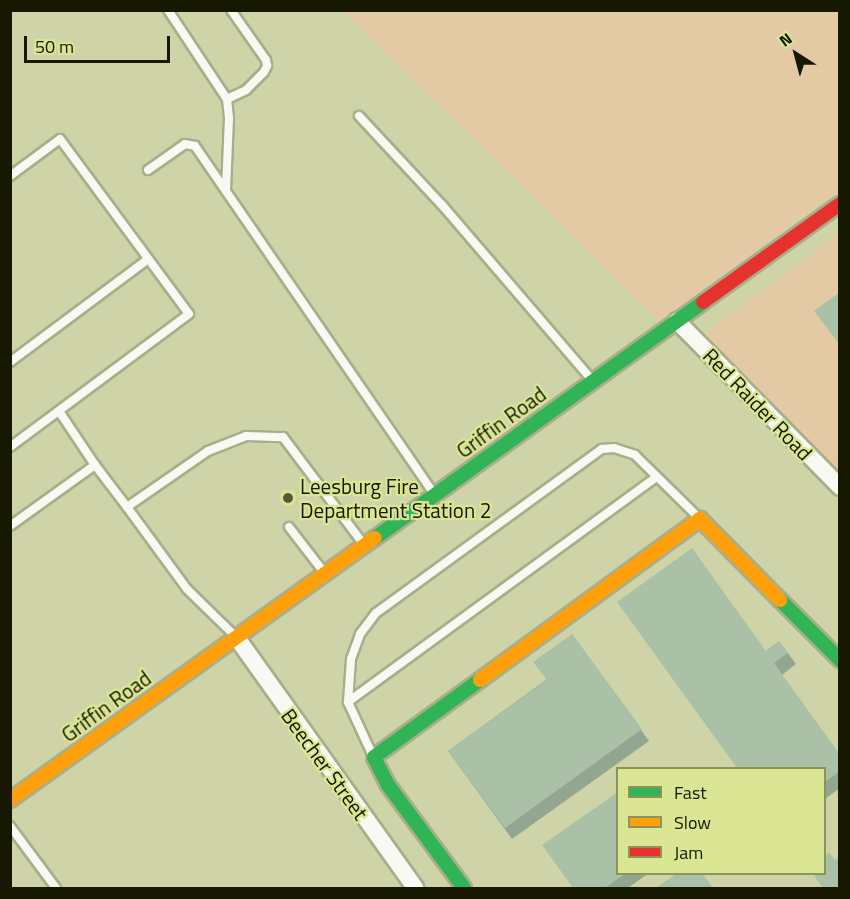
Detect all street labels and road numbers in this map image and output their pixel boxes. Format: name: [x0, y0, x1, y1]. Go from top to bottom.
street label: Red Raider Road: [698, 343, 818, 465]
street label: Griffin Road: [451, 381, 551, 463]
street label: Griffin Road: [56, 665, 156, 747]
street label: Beecher Street: [276, 704, 374, 824]

